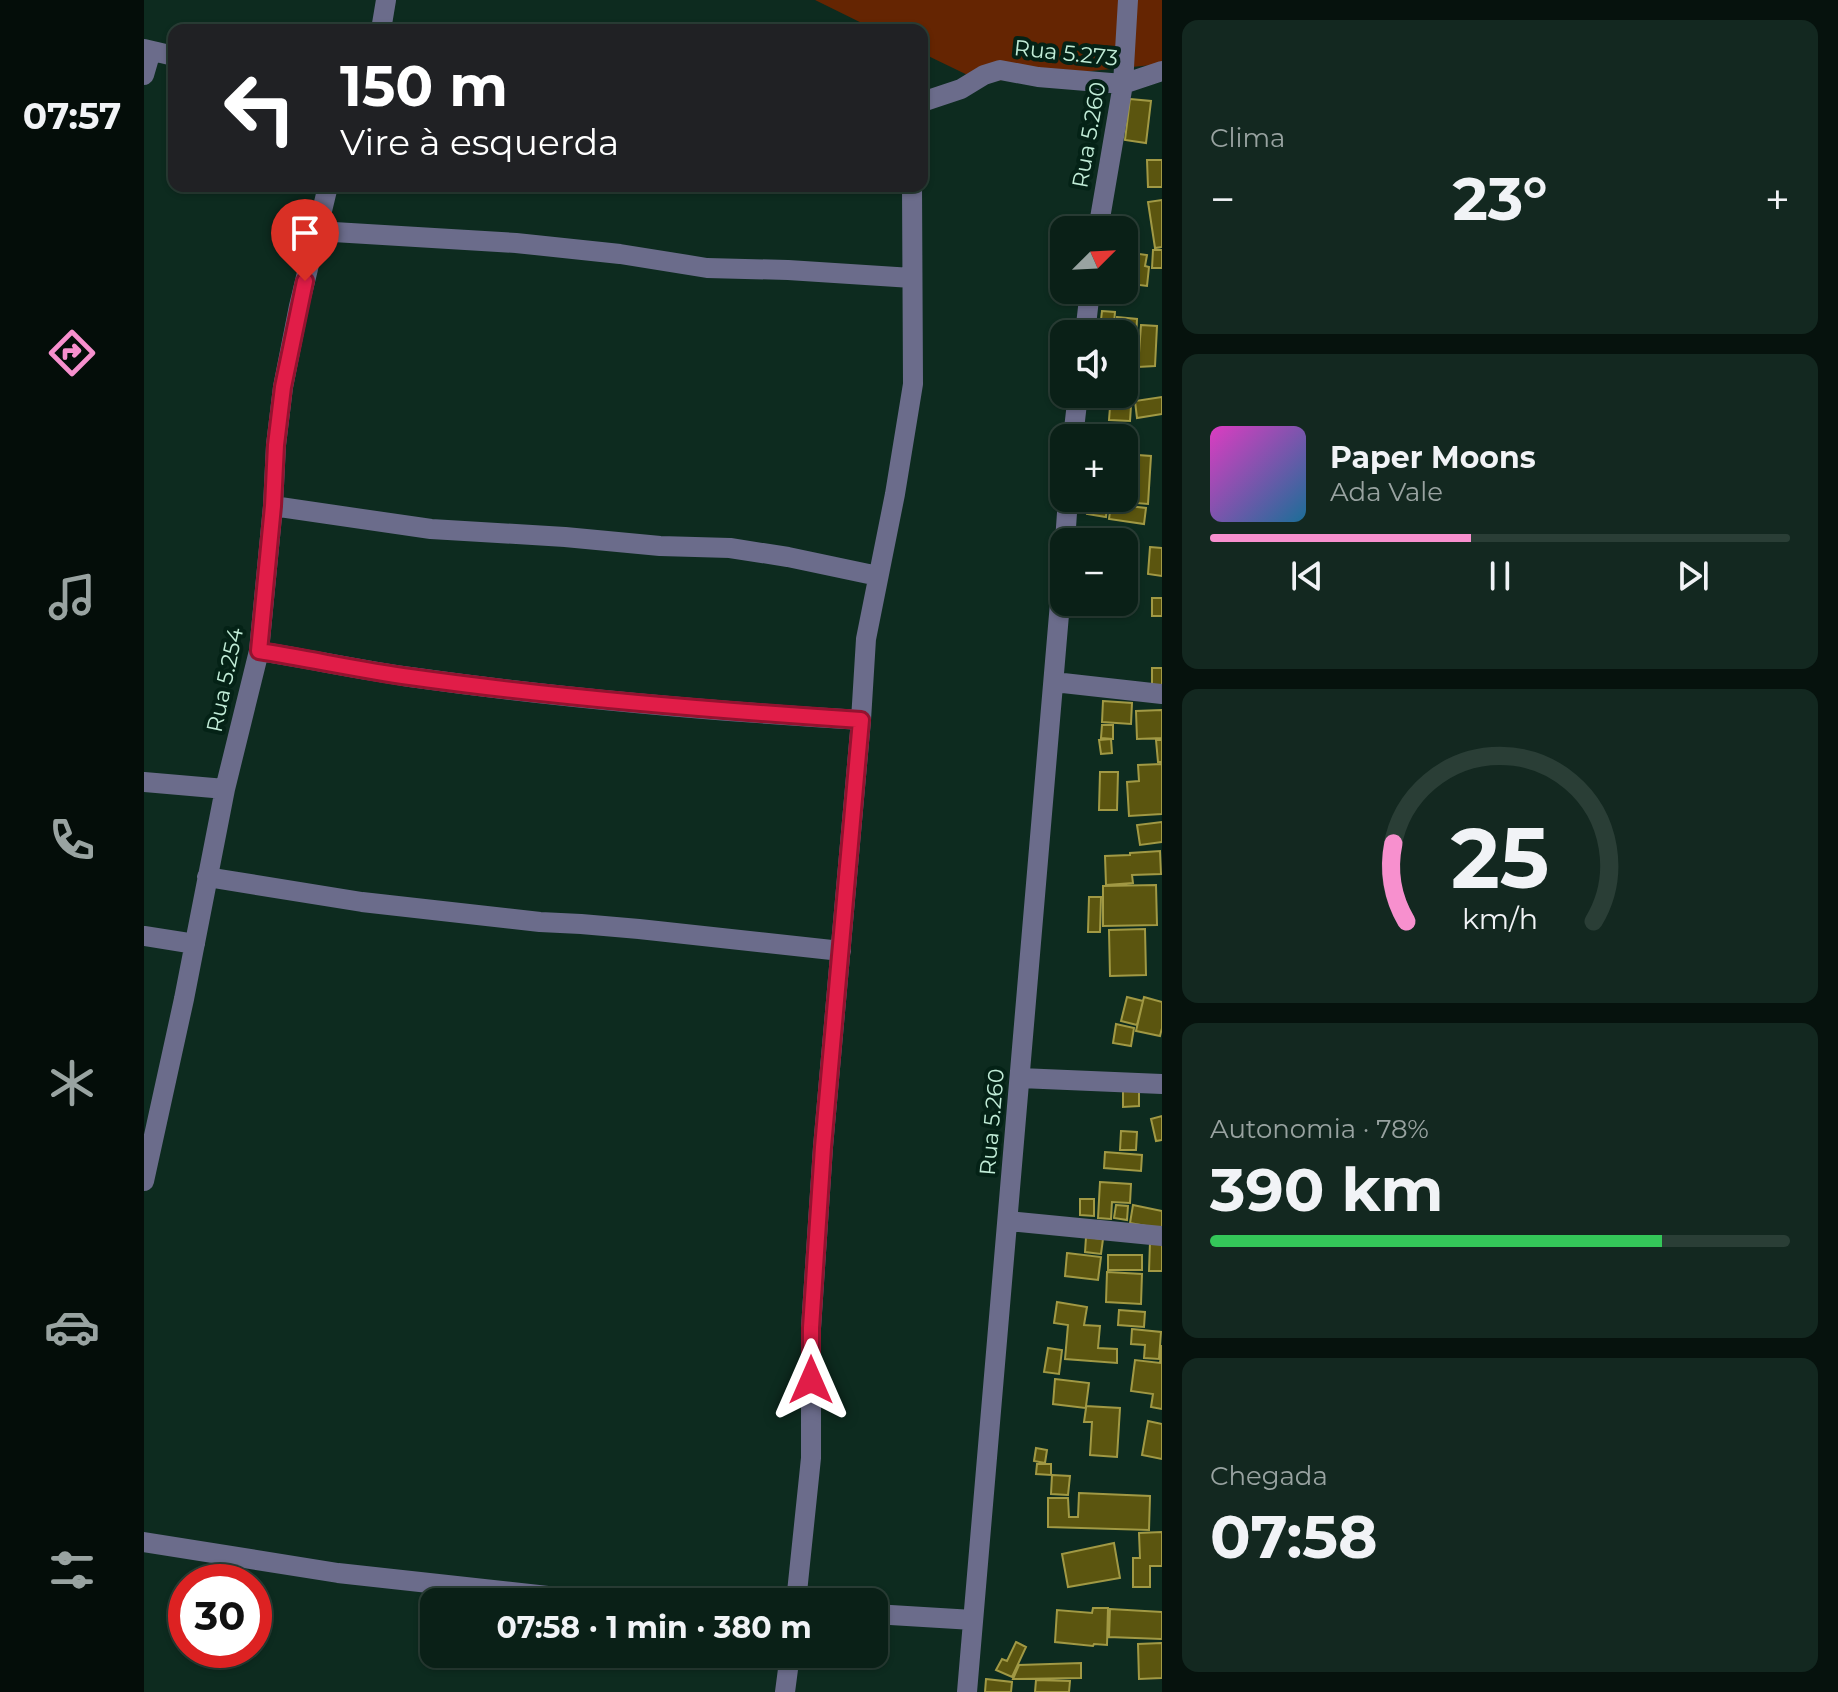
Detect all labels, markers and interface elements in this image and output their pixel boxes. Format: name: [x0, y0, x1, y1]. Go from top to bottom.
street label: Rua 5.273: [1013, 34, 1119, 72]
text: 150 m: [340, 52, 508, 120]
icon: left: [208, 56, 312, 160]
street label: Rua 5.260: [1066, 80, 1112, 190]
text: 07:57: [23, 94, 121, 138]
text: Vire à esquerda: [340, 120, 619, 164]
text: Clima: [1210, 122, 1285, 154]
text: 23°: [1452, 162, 1548, 235]
text: −: [1210, 172, 1235, 226]
text: +: [1765, 172, 1790, 226]
pin: [271, 199, 339, 281]
icon: arrive: [283, 211, 327, 255]
north arrow: [1050, 216, 1138, 304]
map controls: [1050, 216, 1138, 616]
button: sound: [1050, 320, 1138, 408]
icon: directions: [44, 325, 100, 381]
button: +: [1050, 424, 1138, 512]
text: Paper Moons: [1330, 439, 1536, 476]
text: Ada Vale: [1330, 476, 1443, 508]
button: −: [1050, 528, 1138, 616]
icon: previous: [1285, 554, 1329, 598]
icon: pause: [1478, 554, 1522, 598]
icon: next: [1671, 554, 1715, 598]
icon: music: [44, 569, 100, 625]
street label: Rua 5.254: [201, 625, 249, 735]
text: 25: [1451, 807, 1549, 909]
icon: phone: [44, 812, 100, 868]
text: km/h: [1462, 901, 1538, 936]
icon: climate: [44, 1055, 100, 1111]
street label: Rua 5.260: [974, 1067, 1010, 1177]
text: Autonomia · 78%: [1210, 1113, 1429, 1145]
text: 390 km: [1210, 1153, 1443, 1226]
icon: car: [44, 1299, 100, 1355]
position arrow: [769, 1338, 853, 1422]
text: Chegada: [1210, 1460, 1328, 1492]
text: 07:58: [1210, 1500, 1378, 1573]
icon: filters: [44, 1542, 100, 1598]
speed limit sign: 30: [168, 1564, 272, 1668]
text: 07:58 · 1 min · 380 m: [496, 1609, 812, 1646]

